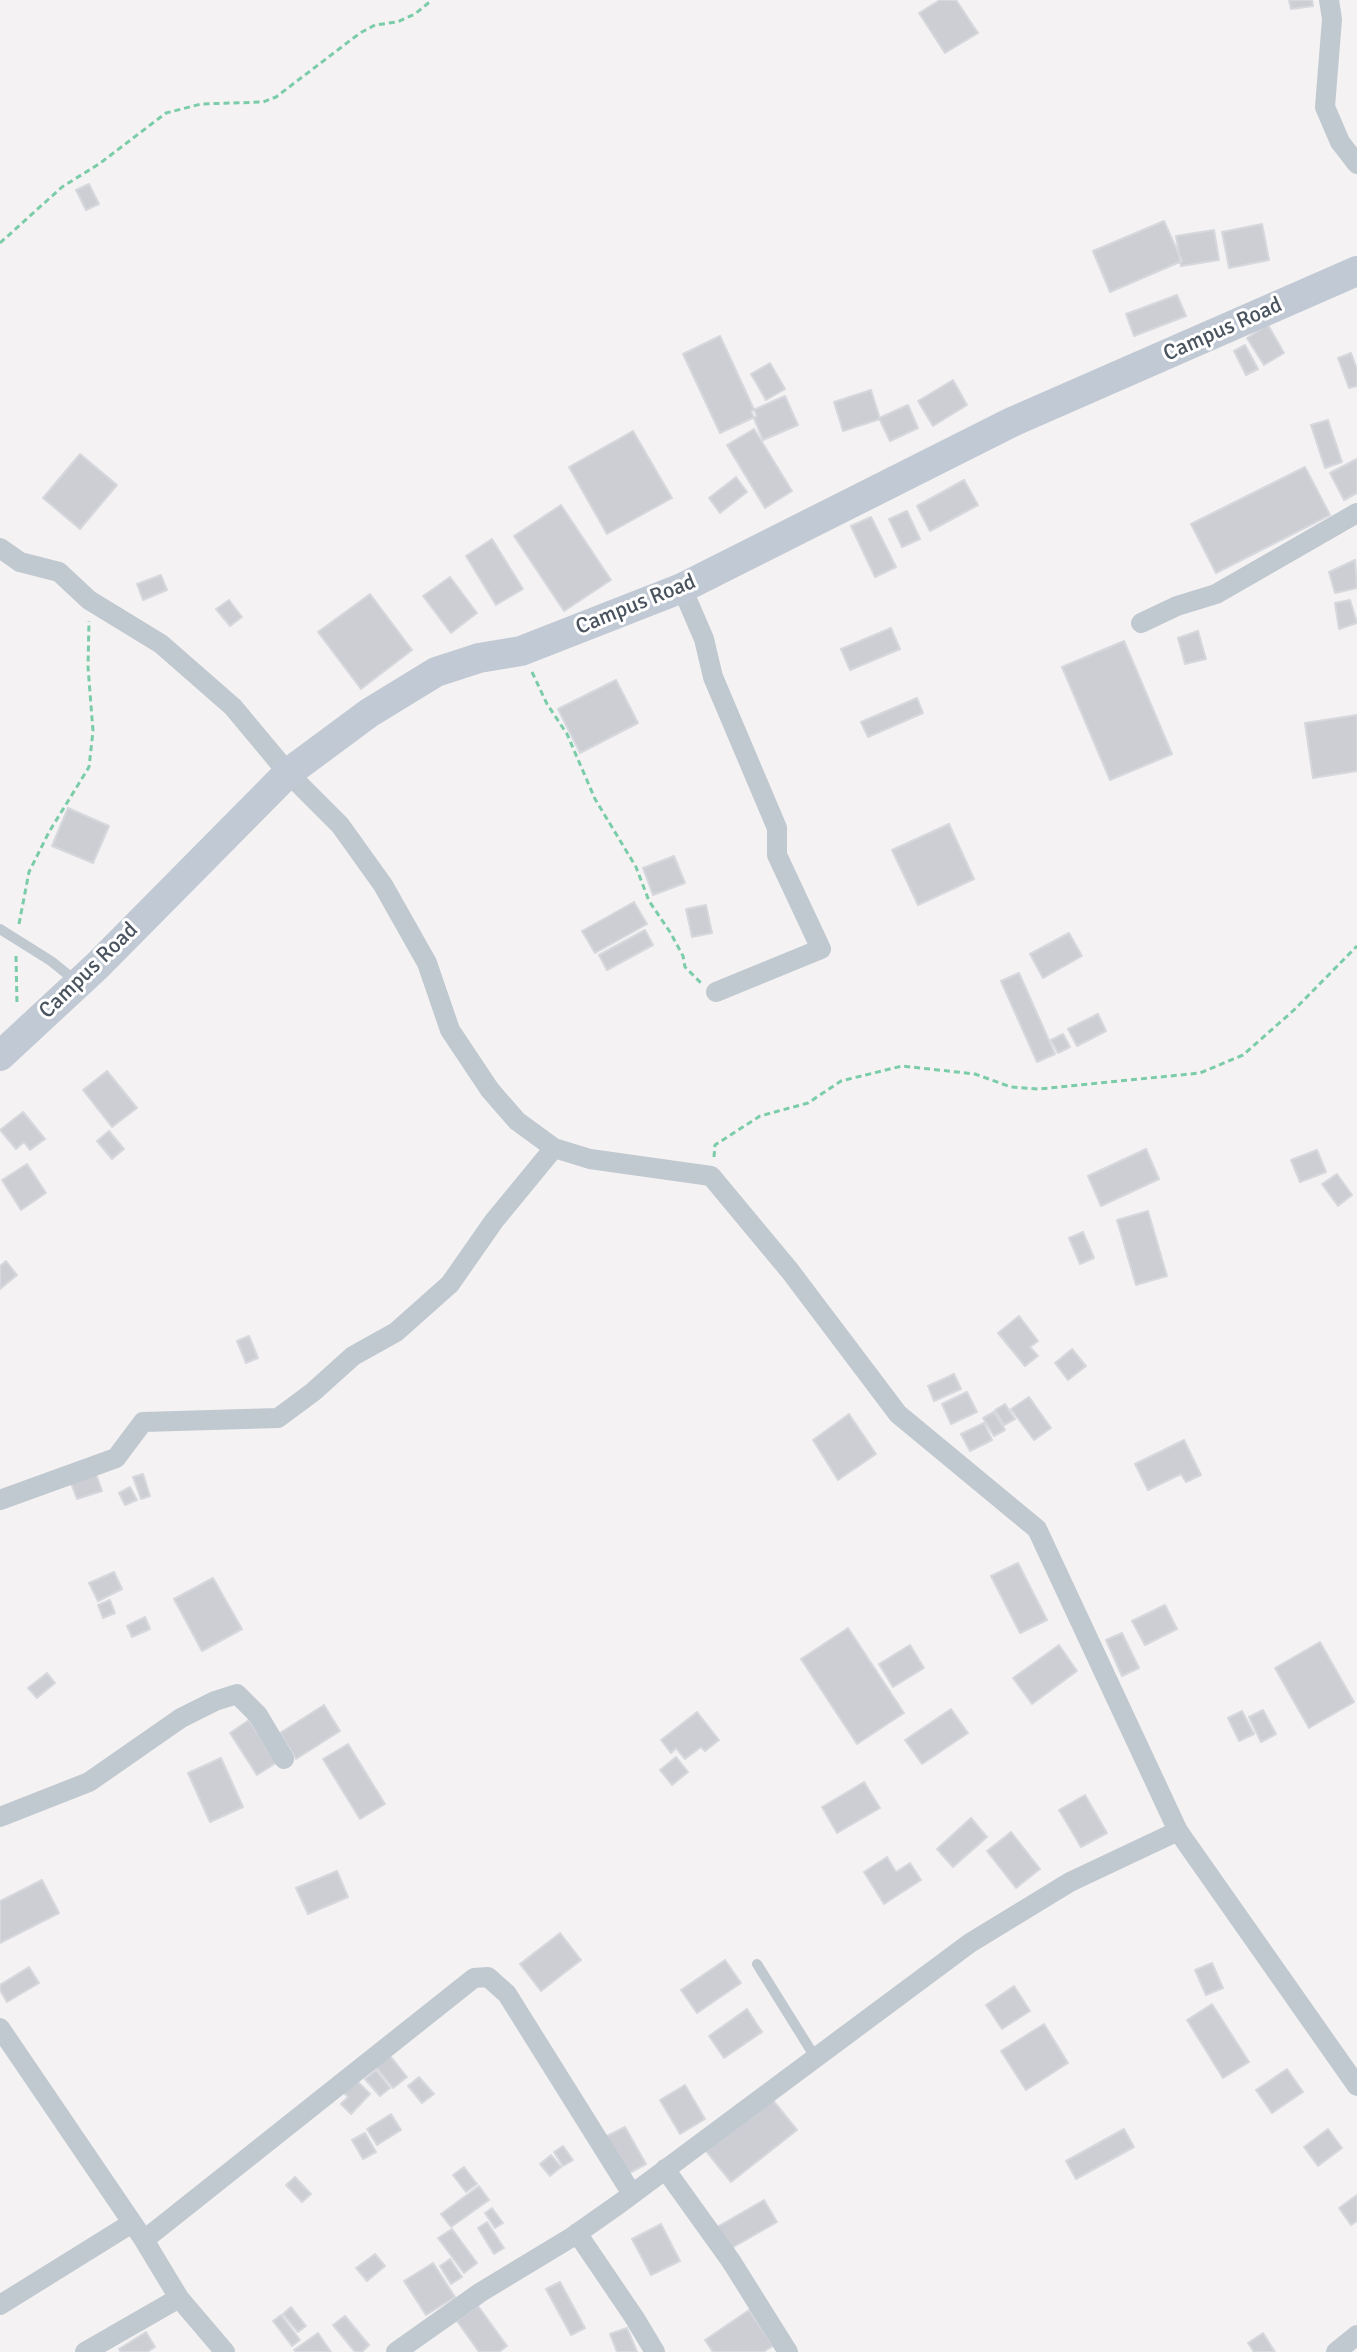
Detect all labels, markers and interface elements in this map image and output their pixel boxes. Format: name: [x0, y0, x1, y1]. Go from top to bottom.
street label: Campus Road: [1160, 292, 1286, 368]
street label: Campus Road: [572, 569, 700, 641]
street label: Campus Road: [34, 917, 144, 1025]

